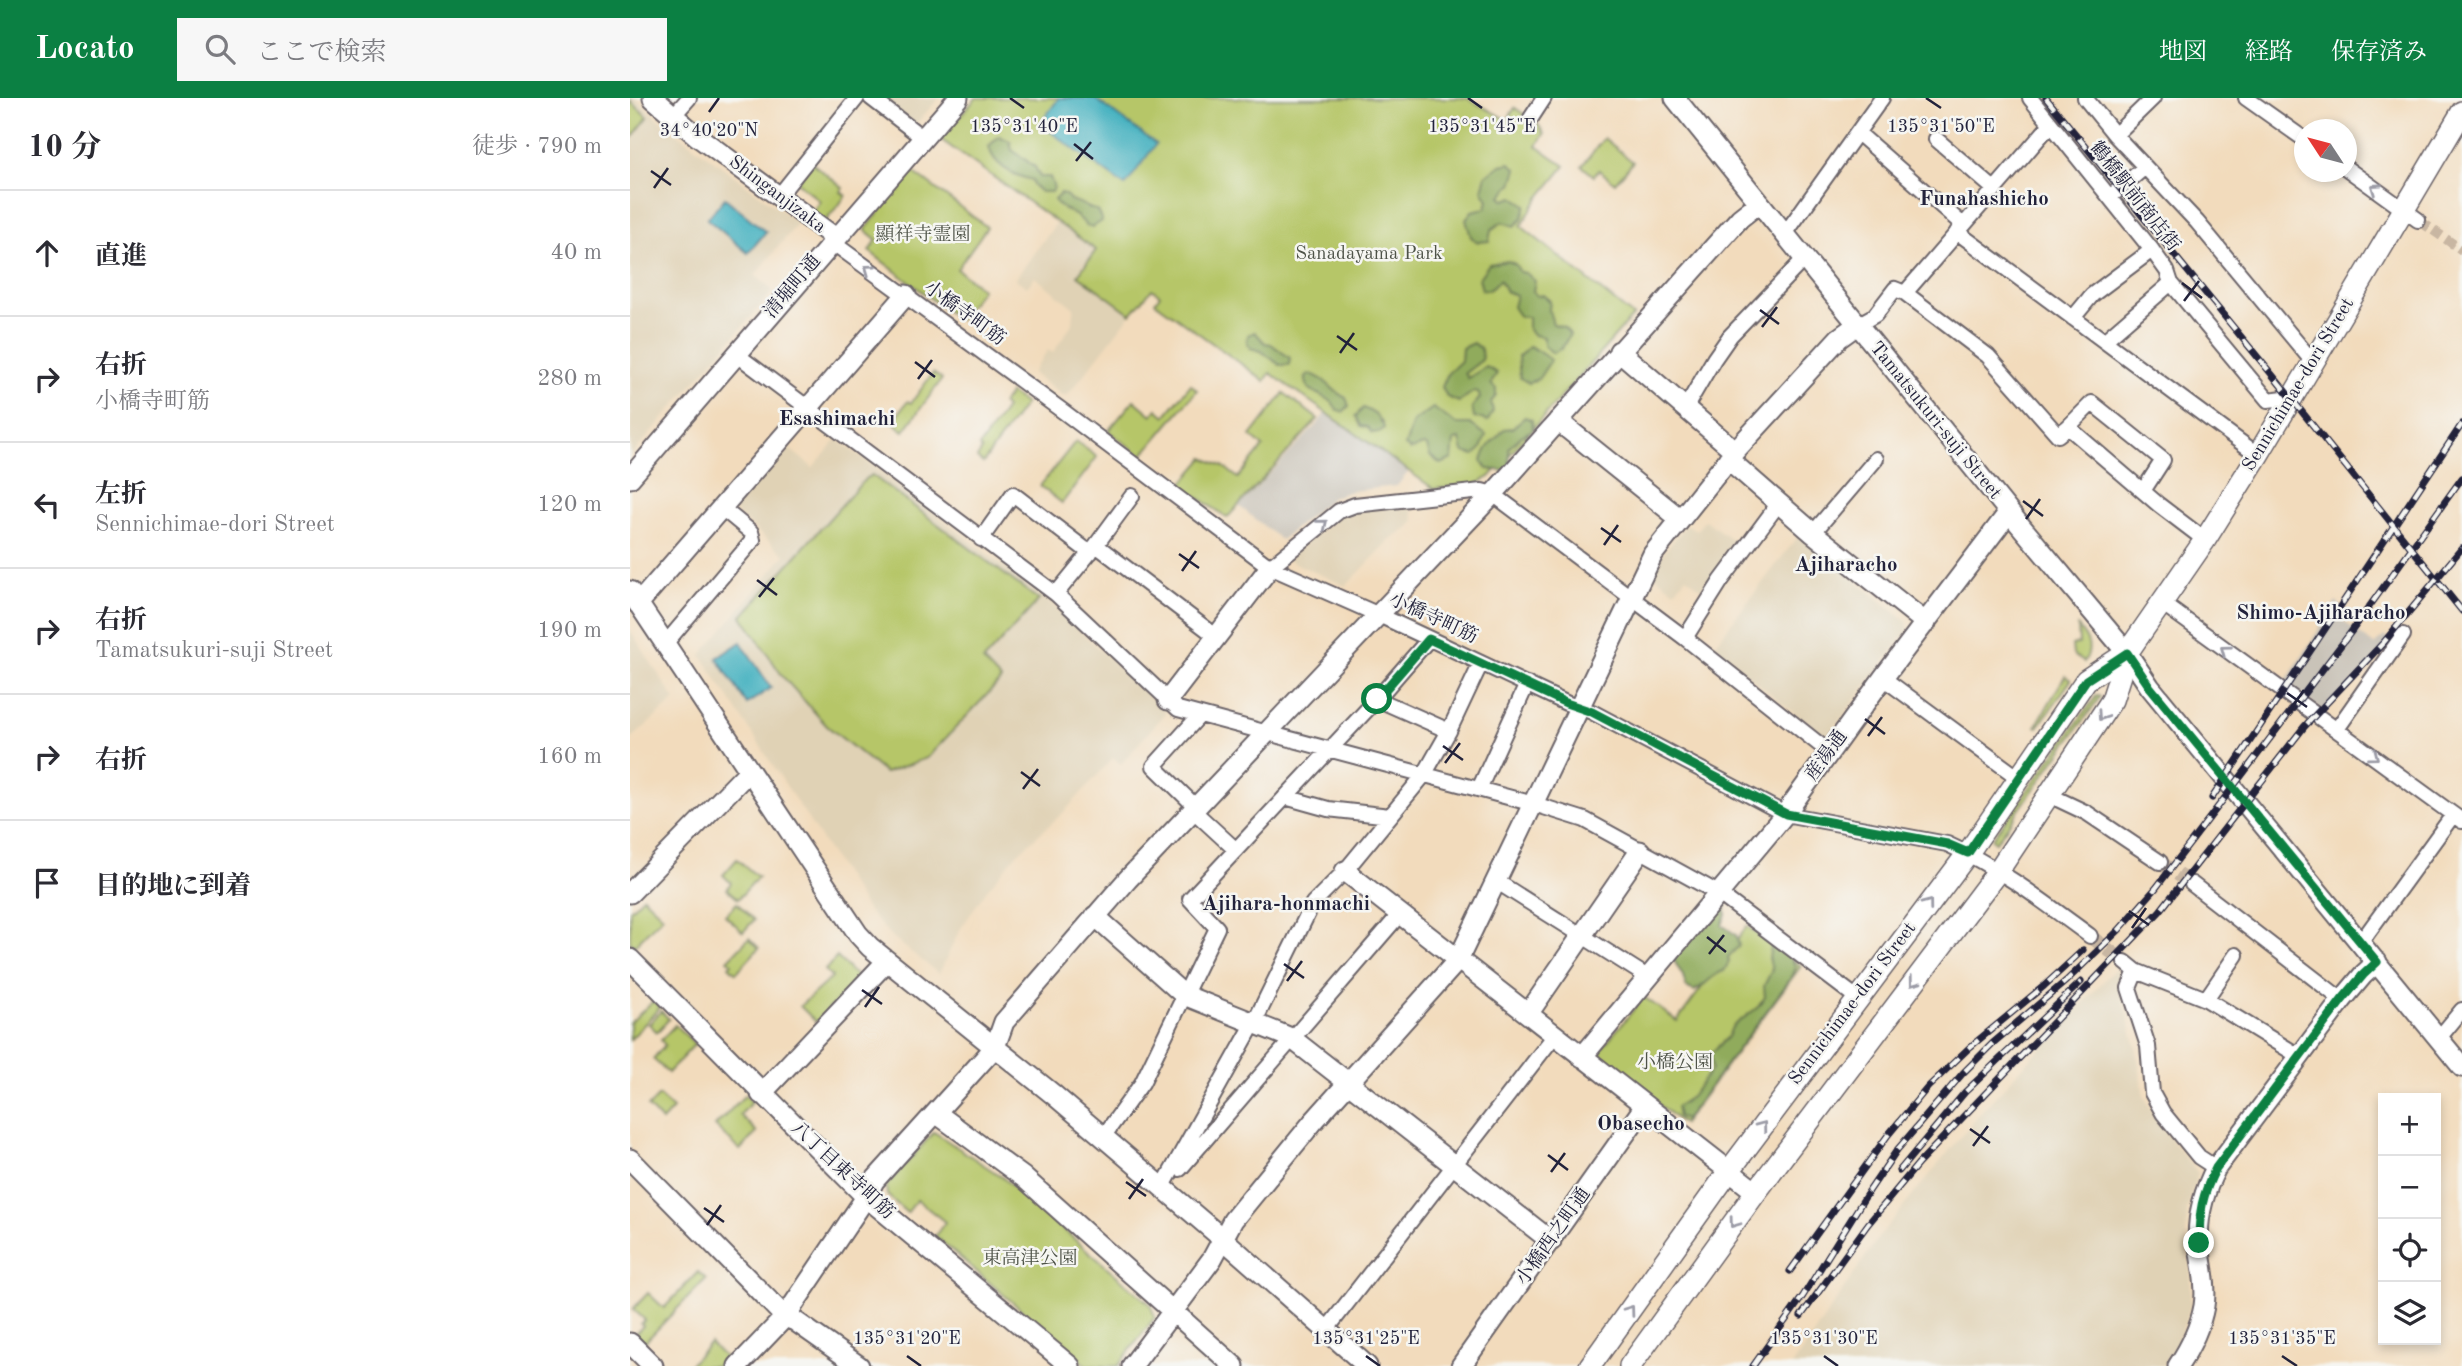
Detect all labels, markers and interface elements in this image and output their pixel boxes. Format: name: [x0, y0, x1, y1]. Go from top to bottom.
search box: [177, 18, 667, 81]
icon: search: [201, 30, 239, 68]
text: Locato: [35, 33, 135, 66]
text: ここで検索: [257, 40, 387, 66]
text: 地図: [2159, 41, 2207, 65]
text: 経路: [2245, 41, 2293, 65]
text: 保存済み: [2331, 41, 2427, 65]
text: 135°31'40"E: [970, 118, 1078, 136]
text: 135°31'45"E: [1428, 118, 1536, 136]
text: 135°31'50"E: [1887, 118, 1995, 136]
north arrow: [2294, 119, 2357, 182]
text: 34°40'20"N: [660, 122, 758, 140]
text: 10 分: [28, 133, 101, 163]
text: 徒歩 · 790 m: [472, 135, 602, 158]
street label: 鶴橋駅前商店街: [2086, 138, 2184, 255]
street label: Shinganjizaka: [725, 153, 829, 238]
one-way arrow: [2370, 184, 2383, 196]
district label: Funahashicho: [1919, 189, 2049, 210]
park label: 顯祥寺霊園: [875, 224, 971, 245]
icon: ahead: [28, 234, 66, 272]
text: 40 m: [551, 241, 602, 264]
text: 直進: [95, 244, 147, 270]
park label: Sanadayama Park: [1295, 245, 1443, 264]
street label: 清堀町通: [760, 250, 825, 322]
one-way arrow: [864, 264, 877, 277]
street label: 小橋寺町筋: [920, 277, 1009, 350]
street label: Sennichimae-dori Street: [2240, 295, 2358, 475]
street label: Tamatsukuri-suji Street: [1866, 339, 2004, 503]
text: 右折: [95, 353, 147, 379]
icon: right: [28, 360, 66, 398]
text: 280 m: [537, 367, 602, 390]
text: 小橋寺町筋: [95, 390, 210, 413]
district label: Esashimachi: [779, 409, 895, 430]
text: 左折: [95, 482, 147, 508]
icon: left: [28, 486, 66, 524]
text: 120 m: [537, 493, 602, 516]
text: Sennichimae-dori Street: [95, 513, 335, 536]
one-way arrow: [1315, 520, 1327, 533]
district label: Ajiharacho: [1794, 555, 1898, 576]
street label: 小橋寺町筋: [1386, 588, 1481, 648]
district label: Shimo-Ajiharacho: [2236, 603, 2406, 624]
text: 右折: [95, 608, 147, 634]
icon: right: [28, 612, 66, 650]
text: 190 m: [537, 619, 602, 642]
text: Tamatsukuri-suji Street: [95, 639, 333, 662]
one-way arrow: [2220, 646, 2233, 658]
route start: [1361, 683, 1392, 714]
one-way arrow: [2098, 708, 2110, 721]
street label: 産湯通: [1801, 726, 1851, 785]
icon: right: [28, 738, 66, 776]
text: 160 m: [537, 745, 602, 768]
text: 右折: [95, 748, 147, 774]
one-way arrow: [2366, 748, 2378, 760]
icon: arrive: [28, 864, 66, 902]
text: 目的地に到着: [95, 874, 251, 900]
district label: Ajihara-honmachi: [1202, 894, 1370, 915]
one-way arrow: [1920, 900, 1932, 912]
street label: Sennichimae-dori Street: [1786, 919, 1920, 1089]
one-way arrow: [1910, 974, 1923, 987]
park label: 小橋公園: [1637, 1052, 1713, 1073]
map controls: [2378, 1093, 2441, 1345]
button: +: [2378, 1093, 2441, 1156]
district label: Obasecho: [1597, 1114, 1685, 1135]
street label: 八丁目東寺町筋: [787, 1116, 899, 1223]
one-way arrow: [1754, 1121, 1767, 1134]
button: −: [2378, 1156, 2441, 1219]
street label: 小橋西之町通: [1512, 1184, 1594, 1289]
one-way arrow: [1730, 1215, 1742, 1228]
button: locate: [2378, 1219, 2441, 1282]
route end: [2183, 1227, 2214, 1258]
park label: 東高津公園: [982, 1247, 1078, 1269]
button: layers: [2378, 1282, 2441, 1345]
one-way arrow: [1621, 1306, 1634, 1318]
text: 135°31'20"E: [853, 1330, 961, 1348]
text: 135°31'25"E: [1312, 1330, 1420, 1348]
text: 135°31'30"E: [1770, 1330, 1878, 1348]
text: 135°31'35"E: [2228, 1330, 2336, 1348]

